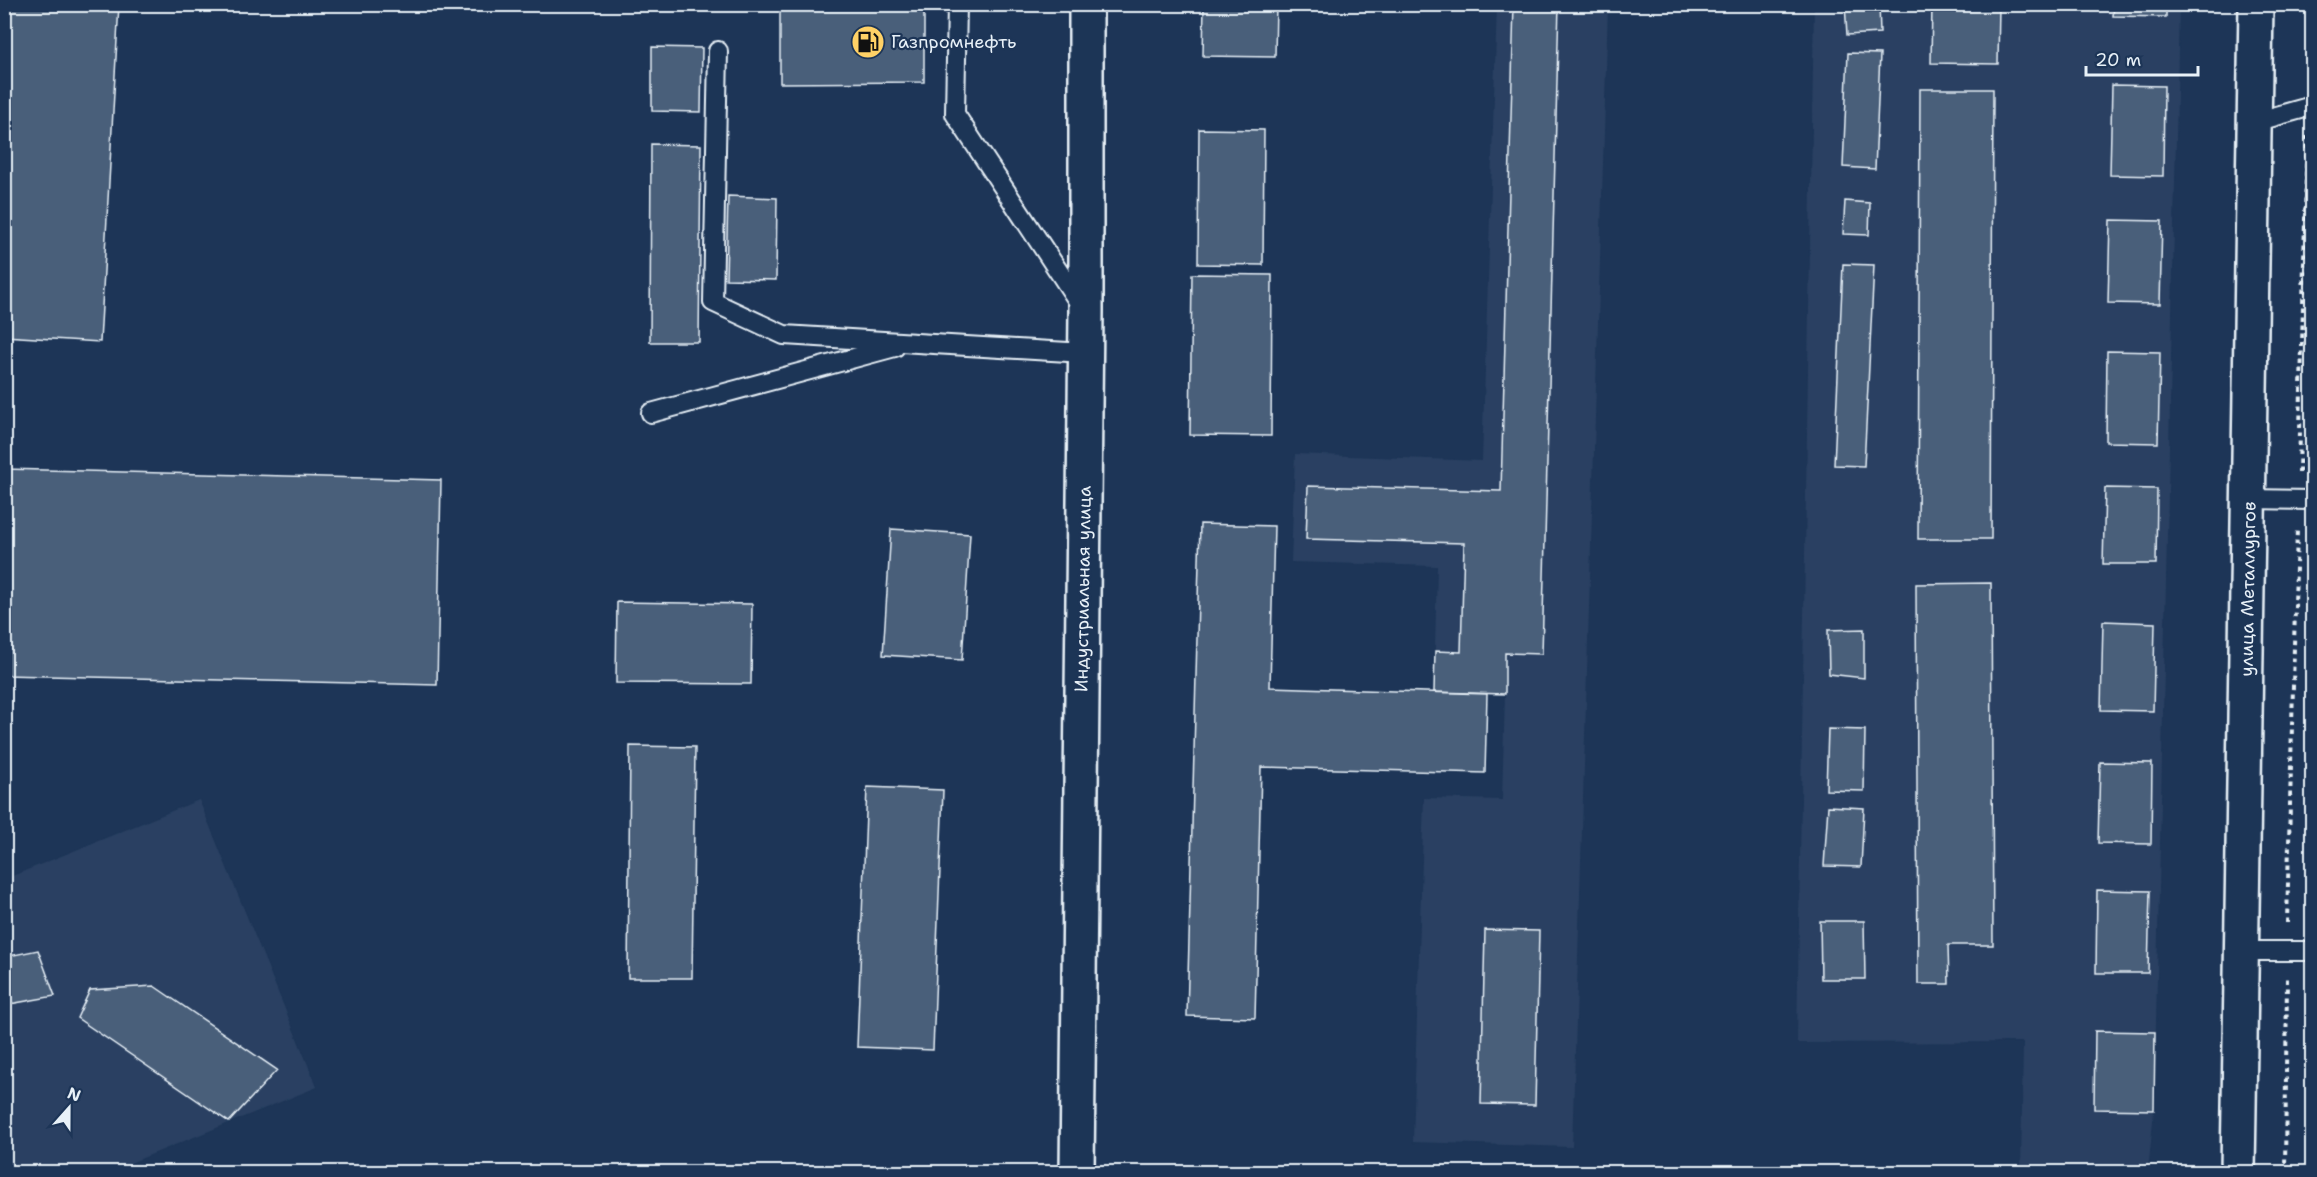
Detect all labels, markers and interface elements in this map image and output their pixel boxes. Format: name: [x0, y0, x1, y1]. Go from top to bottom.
fuel station icon: Газпромнефть: [850, 24, 886, 60]
place label: Газпромнефть: [891, 30, 1016, 54]
scale bar: [2086, 39, 2198, 77]
text: 20 m: [2095, 48, 2141, 72]
street label: Индустриальная улица: [1069, 486, 1097, 692]
street label: улица Металлургов: [2234, 501, 2262, 677]
north arrow: [39, 1078, 99, 1138]
text: N: [65, 1082, 84, 1107]

